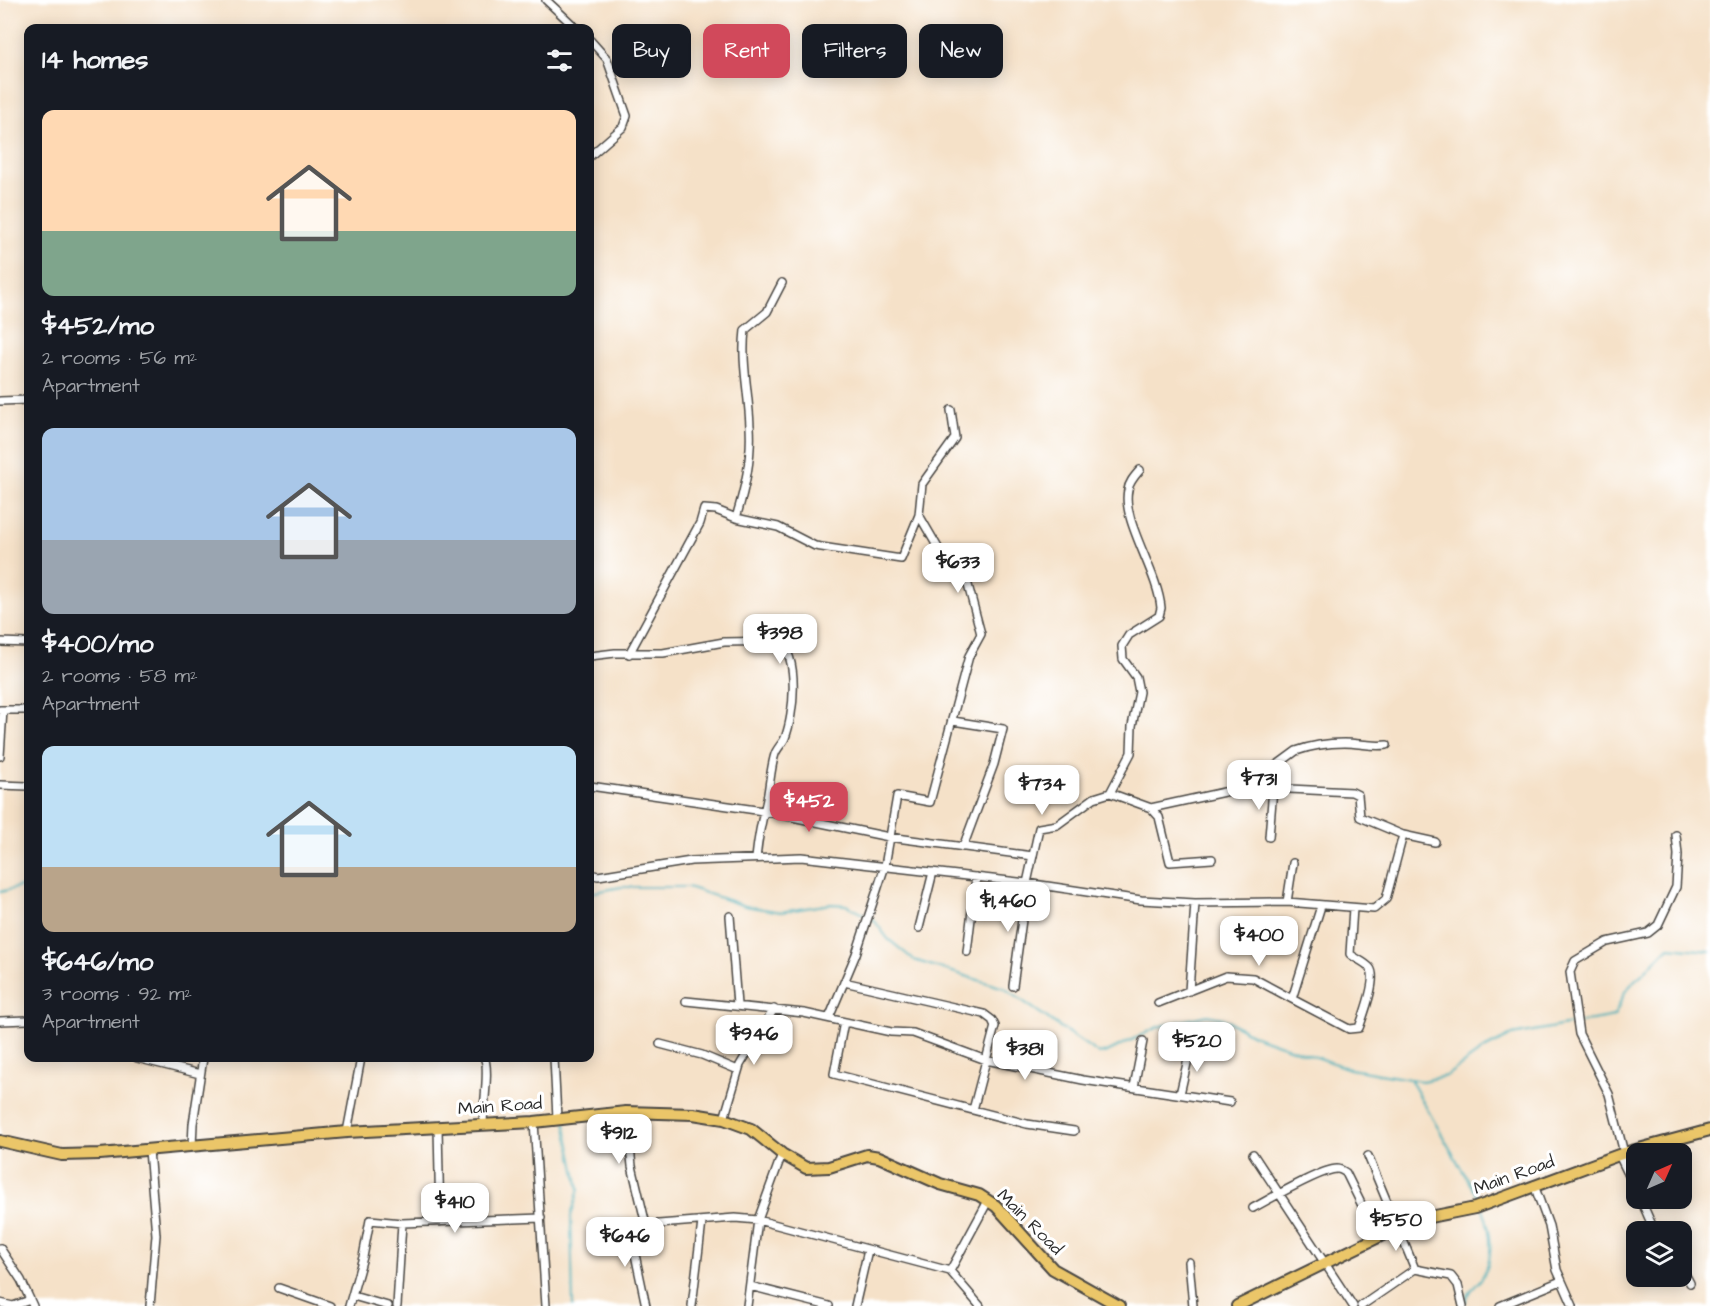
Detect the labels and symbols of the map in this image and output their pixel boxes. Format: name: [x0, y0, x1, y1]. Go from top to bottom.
pin: $633: [922, 543, 994, 594]
pin: $398: [744, 614, 816, 665]
pin: $731: [1223, 760, 1295, 811]
pin: $734: [1006, 765, 1078, 816]
pin: $452: [773, 782, 845, 833]
pin: $1,460: [959, 882, 1057, 933]
pin: $400: [1223, 916, 1295, 967]
pin: $946: [718, 1015, 790, 1066]
pin: $520: [1161, 1022, 1233, 1073]
pin: $381: [989, 1030, 1061, 1081]
street label: Main Road: [457, 1091, 543, 1121]
pin: $912: [583, 1114, 655, 1165]
north arrow: [1626, 1143, 1692, 1209]
street label: Main Road: [1470, 1149, 1558, 1201]
pin: $410: [419, 1183, 491, 1234]
street label: Main Road: [991, 1183, 1069, 1261]
pin: $550: [1360, 1201, 1432, 1252]
pin: $646: [589, 1217, 661, 1268]

